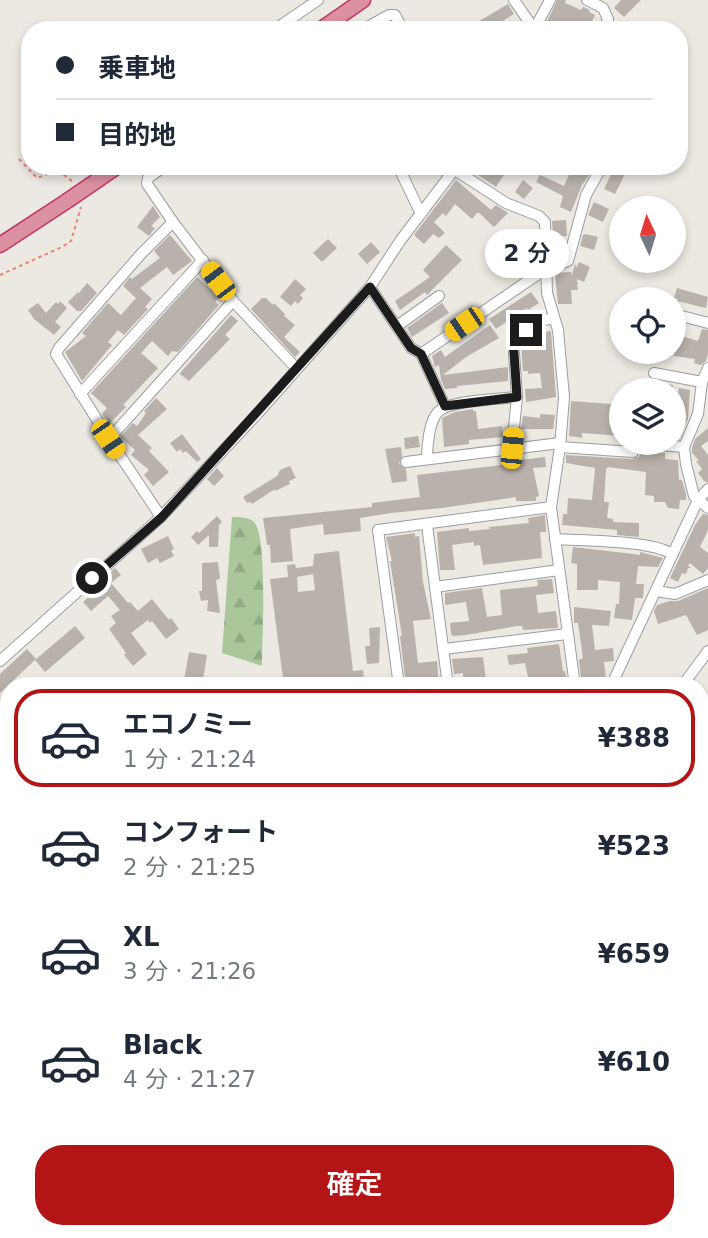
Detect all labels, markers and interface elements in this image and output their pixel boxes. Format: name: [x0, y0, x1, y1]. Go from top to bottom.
text: 乗車地: [98, 53, 176, 83]
text: 目的地: [98, 120, 176, 150]
north arrow: [609, 196, 686, 273]
map controls: [609, 196, 686, 455]
callout: 2 分: [484, 229, 568, 278]
text: 2 分: [503, 240, 551, 266]
car: [197, 258, 240, 304]
button: locate: [609, 287, 686, 364]
car: [441, 304, 488, 344]
route end: [510, 314, 542, 346]
button: layers: [609, 378, 686, 455]
car: [88, 416, 129, 462]
car: [500, 426, 525, 470]
route start: [76, 562, 108, 594]
icon: car: [39, 707, 102, 770]
text: エコノミー: [123, 709, 253, 739]
text: ¥388: [598, 723, 670, 753]
text: 1 分 · 21:24: [123, 746, 256, 772]
icon: car: [39, 815, 102, 878]
text: コンフォート: [123, 817, 278, 847]
text: ¥523: [598, 831, 670, 861]
text: 2 分 · 21:25: [123, 854, 256, 880]
text: XL: [123, 922, 160, 952]
icon: car: [39, 923, 102, 986]
text: ¥659: [598, 939, 670, 969]
text: 3 分 · 21:26: [123, 958, 256, 984]
text: Black: [123, 1030, 202, 1060]
icon: car: [39, 1031, 102, 1094]
text: ¥610: [598, 1047, 670, 1077]
text: 4 分 · 21:27: [123, 1066, 256, 1092]
button: 確定: [35, 1145, 674, 1225]

